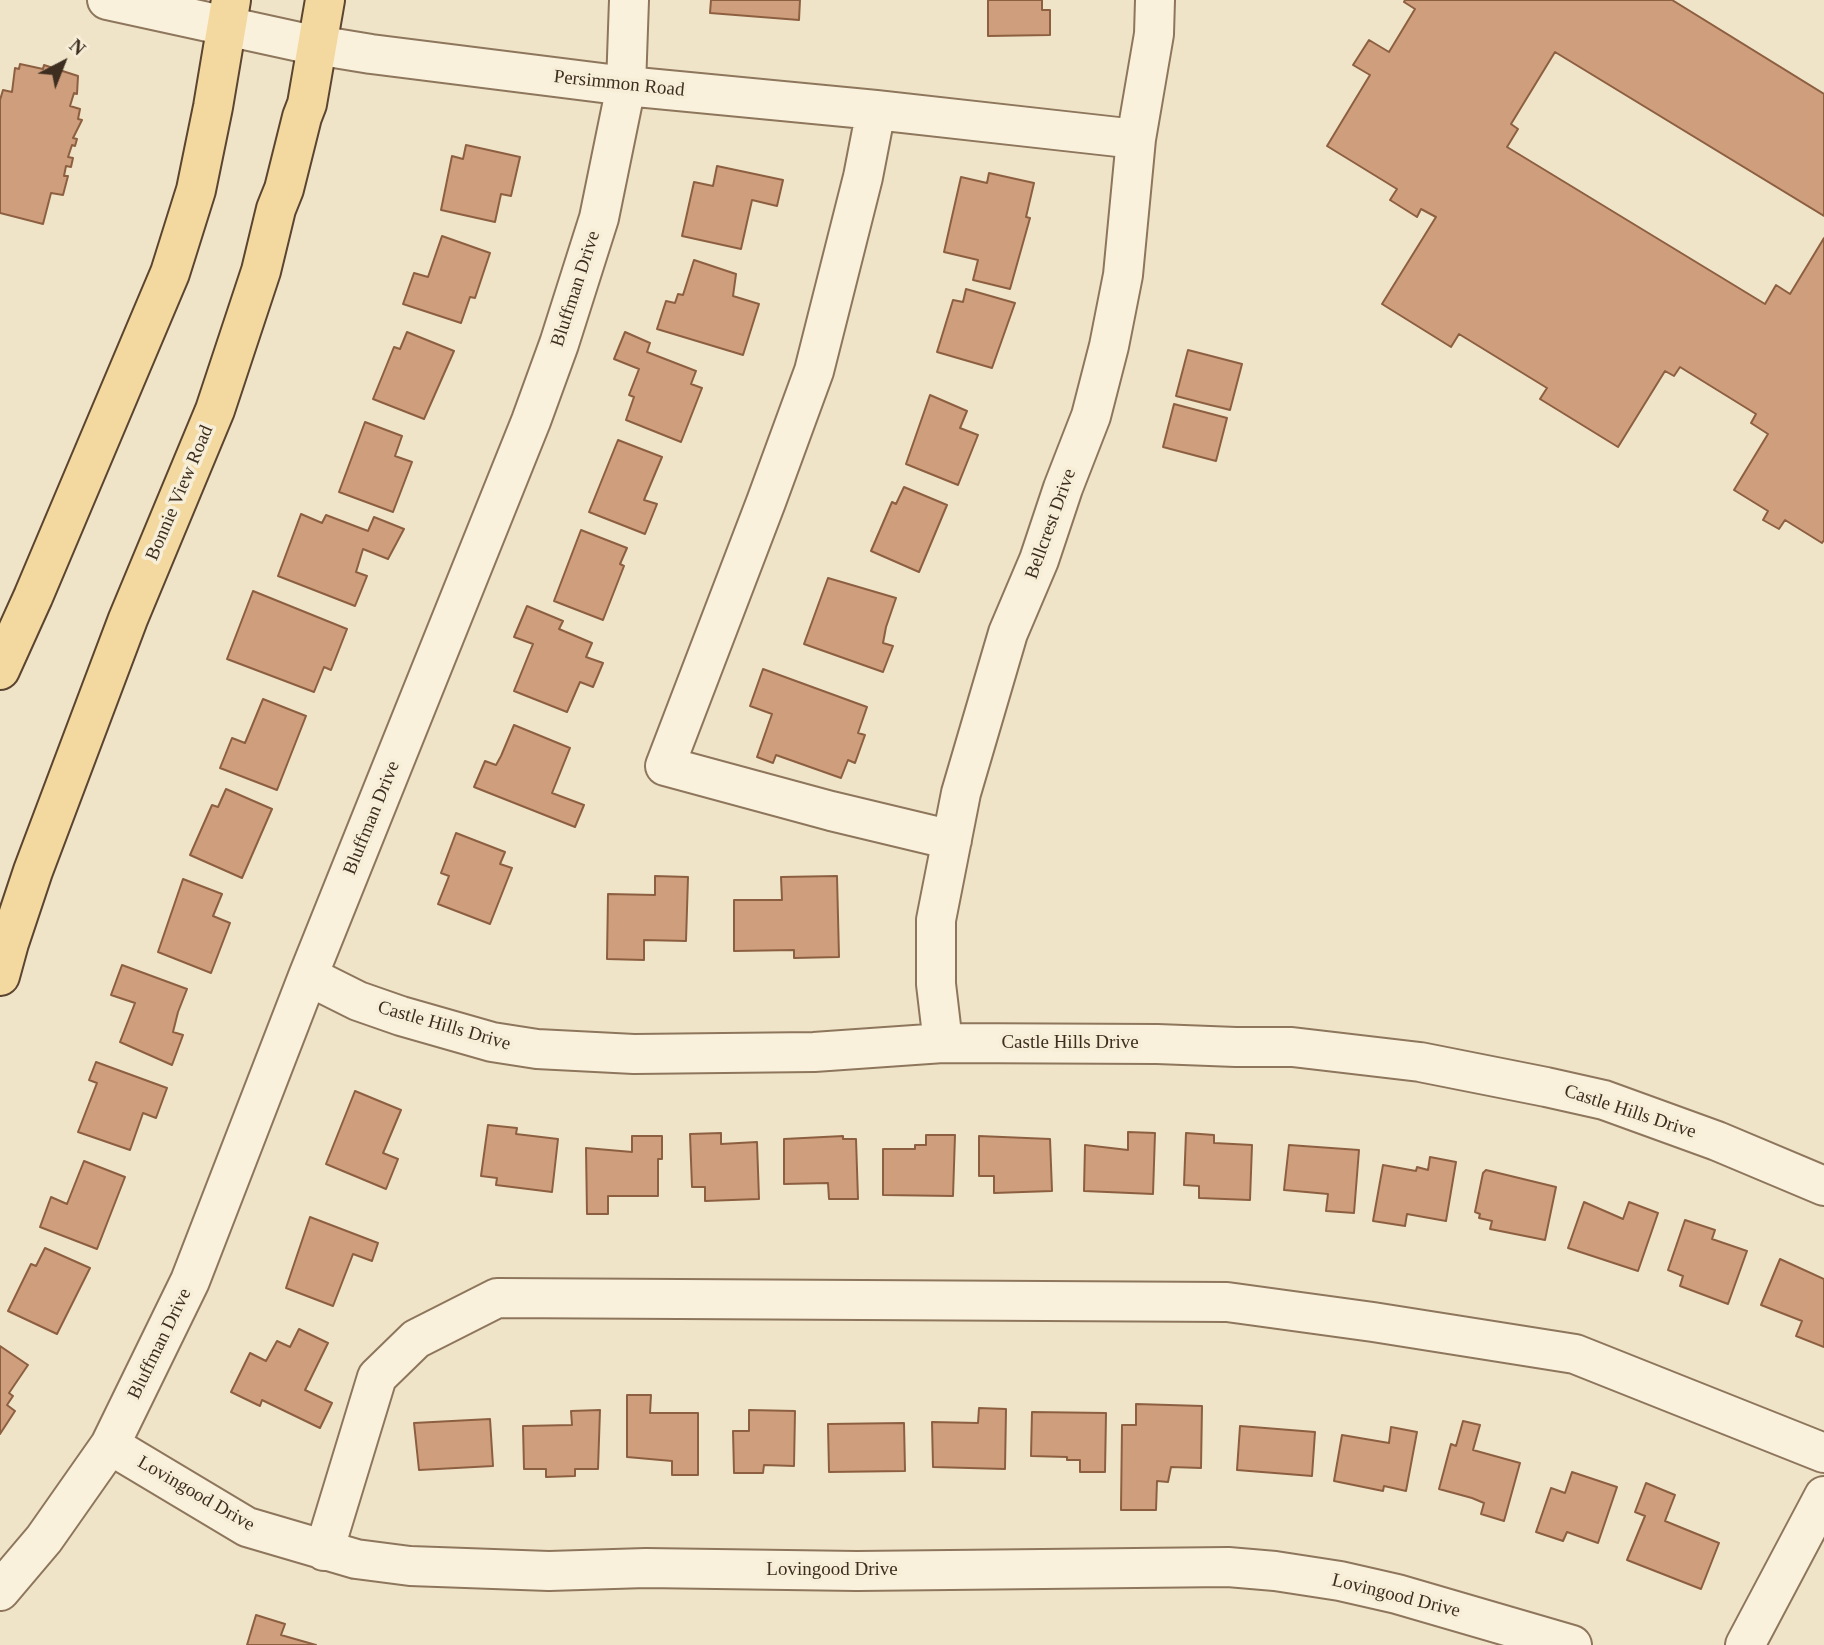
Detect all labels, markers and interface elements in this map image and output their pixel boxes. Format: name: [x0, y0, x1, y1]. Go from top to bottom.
north arrow: [28, 28, 98, 98]
text: N: [65, 35, 90, 59]
street label: Persimmon Road: [552, 66, 686, 102]
street label: Bluffman Drive: [547, 228, 605, 350]
street label: Bonnie View Road: [141, 422, 219, 564]
street label: Bellcrest Drive: [1021, 466, 1081, 582]
street label: Bluffman Drive: [339, 758, 405, 878]
street label: Castle Hills Drive: [375, 996, 513, 1056]
street label: Castle Hills Drive: [1001, 1032, 1139, 1054]
street label: Castle Hills Drive: [1561, 1080, 1699, 1144]
street label: Bluffman Drive: [123, 1285, 197, 1403]
street label: Lovingood Drive: [133, 1451, 259, 1537]
street label: Lovingood Drive: [766, 1559, 898, 1581]
street label: Lovingood Drive: [1329, 1569, 1463, 1623]

